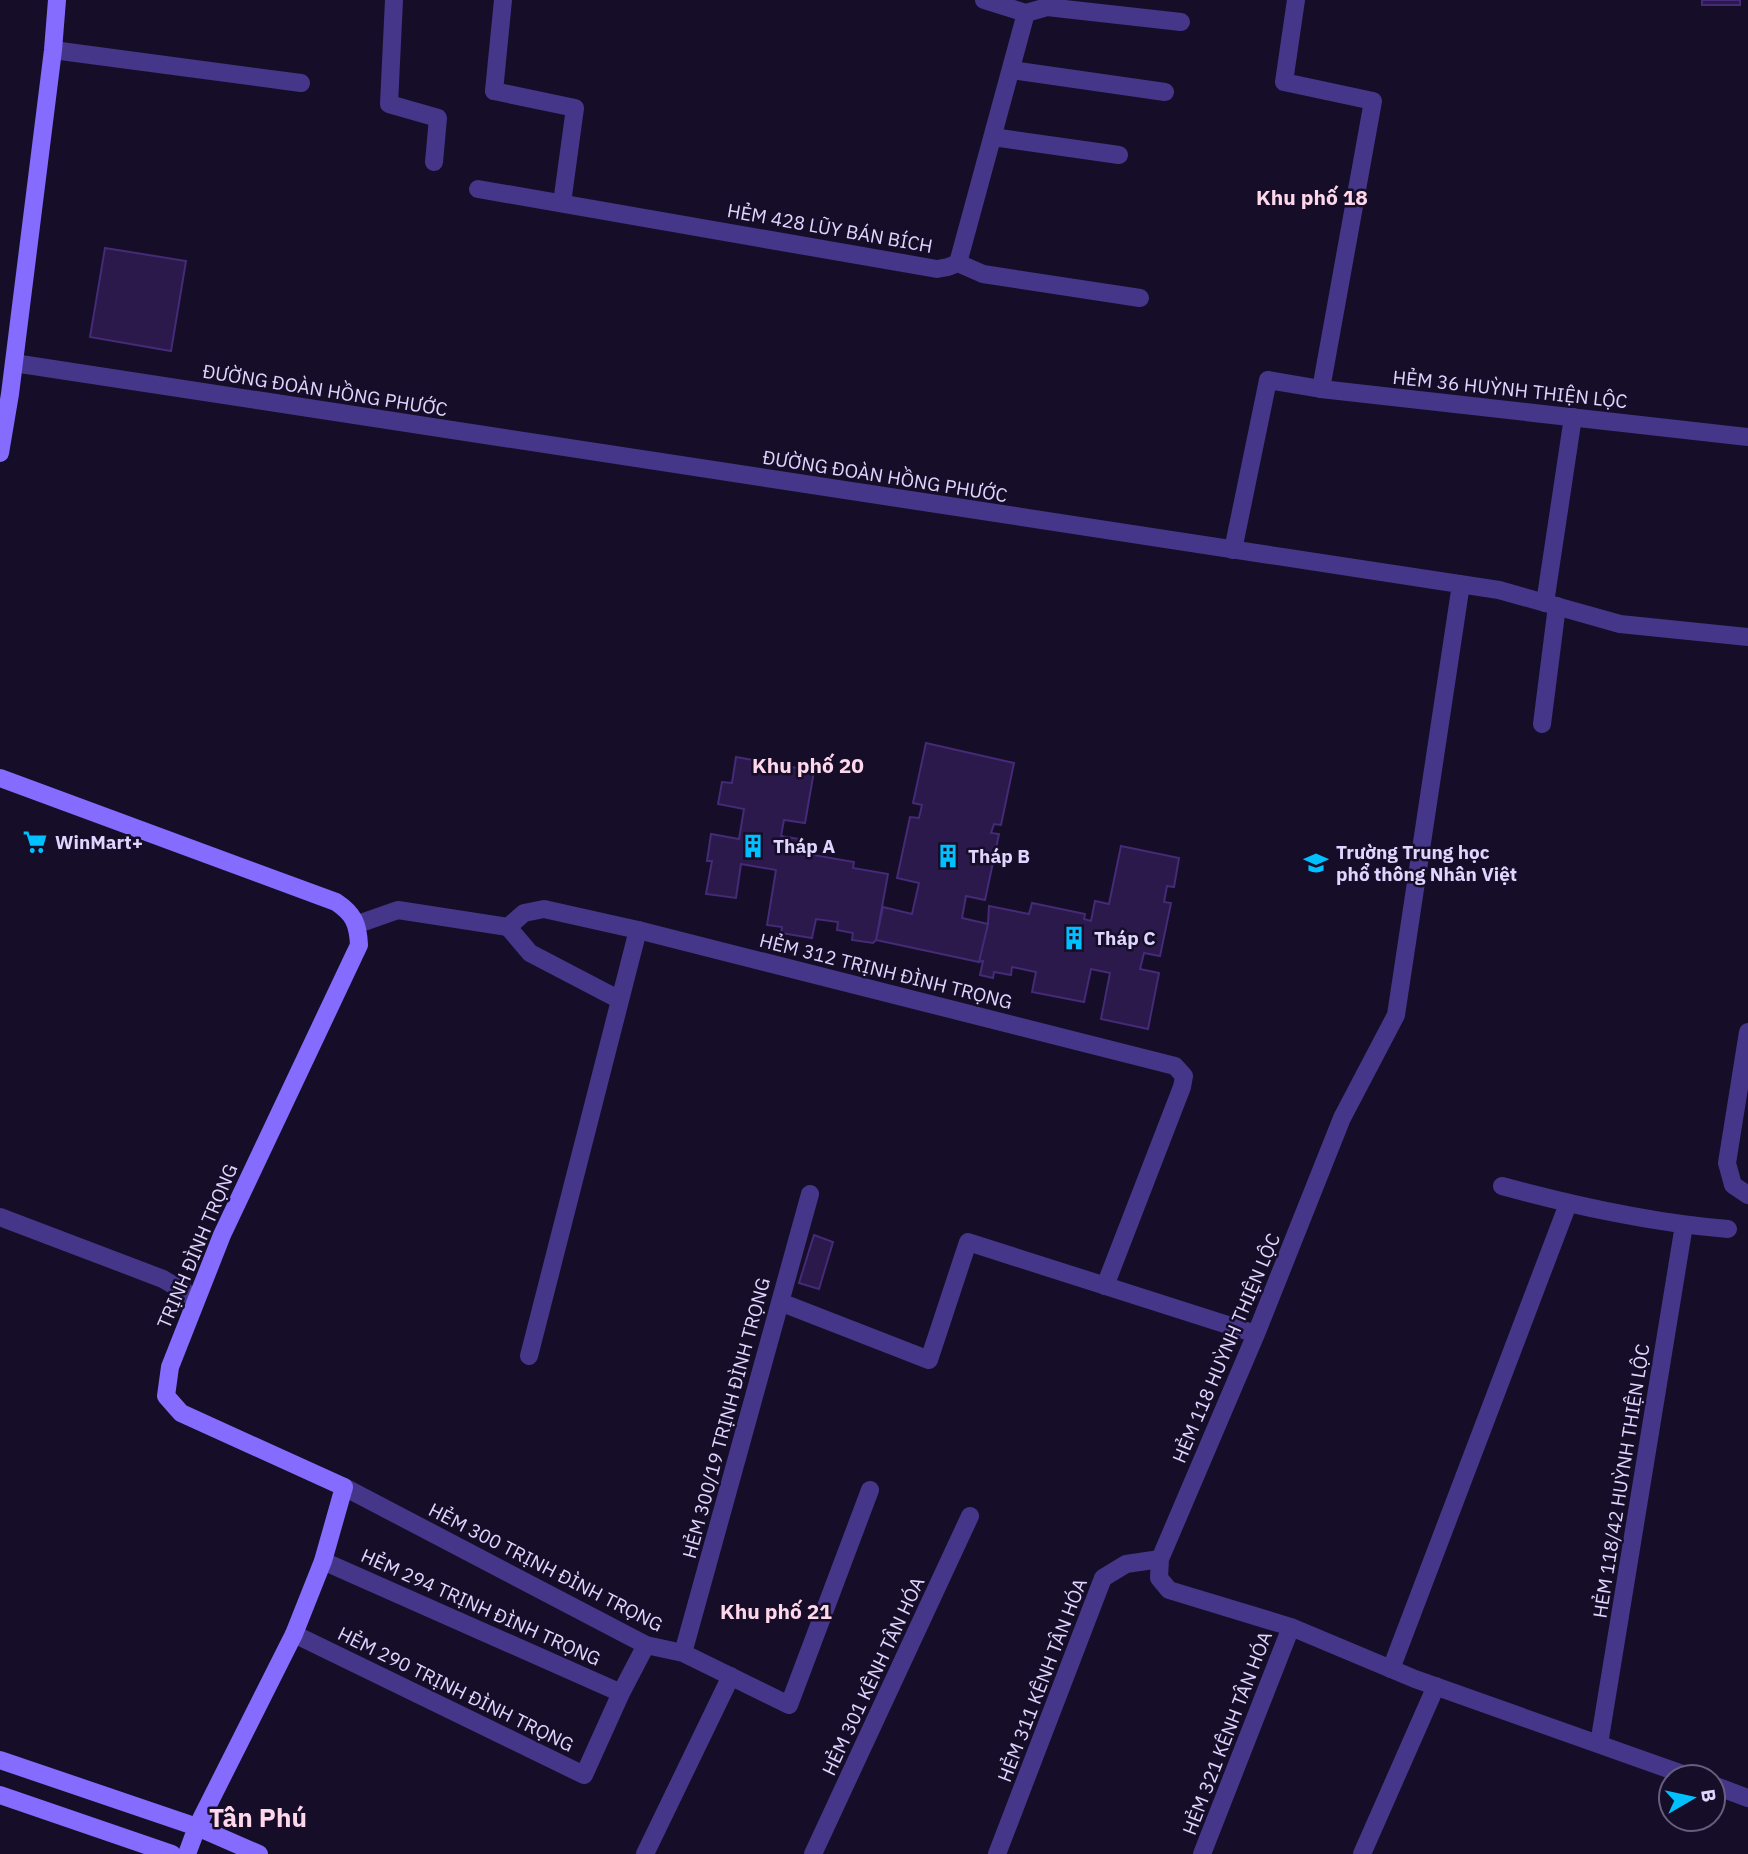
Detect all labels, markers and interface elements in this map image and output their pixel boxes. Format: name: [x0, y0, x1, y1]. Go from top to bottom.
district label: Khu phố 18: [1256, 183, 1368, 211]
street label: HẺM 428 LŨY BÁN BÍCH: [725, 198, 935, 258]
street label: ĐƯỜNG ĐOÀN HỒNG PHƯỚC: [201, 357, 450, 421]
street label: HẺM 36 HUỲNH THIỆN LỘC: [1392, 365, 1629, 413]
street label: ĐƯỜNG ĐOÀN HỒNG PHƯỚC: [761, 443, 1010, 507]
district label: Khu phố 20: [752, 751, 864, 779]
supermarket icon: WinMart+: [21, 828, 49, 856]
place label: WinMart+: [55, 830, 143, 854]
building icon: Tháp A: [739, 832, 767, 860]
place label: Tháp A: [773, 834, 835, 858]
place label: Trường Trung học phổ thông Nhân Việt: [1336, 840, 1517, 886]
building icon: Tháp B: [934, 842, 962, 870]
place label: Tháp B: [968, 844, 1030, 868]
school or university icon: Trường Trung học phổ thông Nhân Việt: [1302, 849, 1330, 877]
building icon: Tháp C: [1060, 924, 1088, 952]
place label: Tháp C: [1094, 926, 1156, 950]
street label: HẺM 312 TRỊNH ĐÌNH TRỌNG: [757, 928, 1015, 1014]
street label: TRỊNH ĐÌNH TRỌNG: [151, 1160, 243, 1332]
street label: HẺM 118 HUỲNH THIỆN LỘC: [1167, 1229, 1285, 1466]
street label: HẺM 300/19 TRỊNH ĐÌNH TRỌNG: [677, 1275, 775, 1561]
street label: HẺM 118/42 HUỲNH THIỆN LỘC: [1587, 1342, 1655, 1620]
street label: HẺM 300 TRỊNH ĐÌNH TRỌNG: [425, 1497, 667, 1637]
street label: HẺM 294 TRỊNH ĐÌNH TRỌNG: [357, 1543, 605, 1671]
street label: HẺM 301 KÊNH TÂN HÓA: [816, 1573, 930, 1779]
street label: HẺM 311 KÊNH TÂN HÓA: [992, 1575, 1092, 1785]
district label: Khu phố 21: [720, 1597, 832, 1625]
street label: HẺM 290 TRỊNH ĐÌNH TRỌNG: [334, 1621, 578, 1757]
street label: HẺM 321 KÊNH TÂN HÓA: [1177, 1628, 1277, 1838]
north arrow: [1657, 1763, 1727, 1833]
text: B: [1696, 1787, 1722, 1803]
district label: Tân Phú: [209, 1800, 307, 1834]

